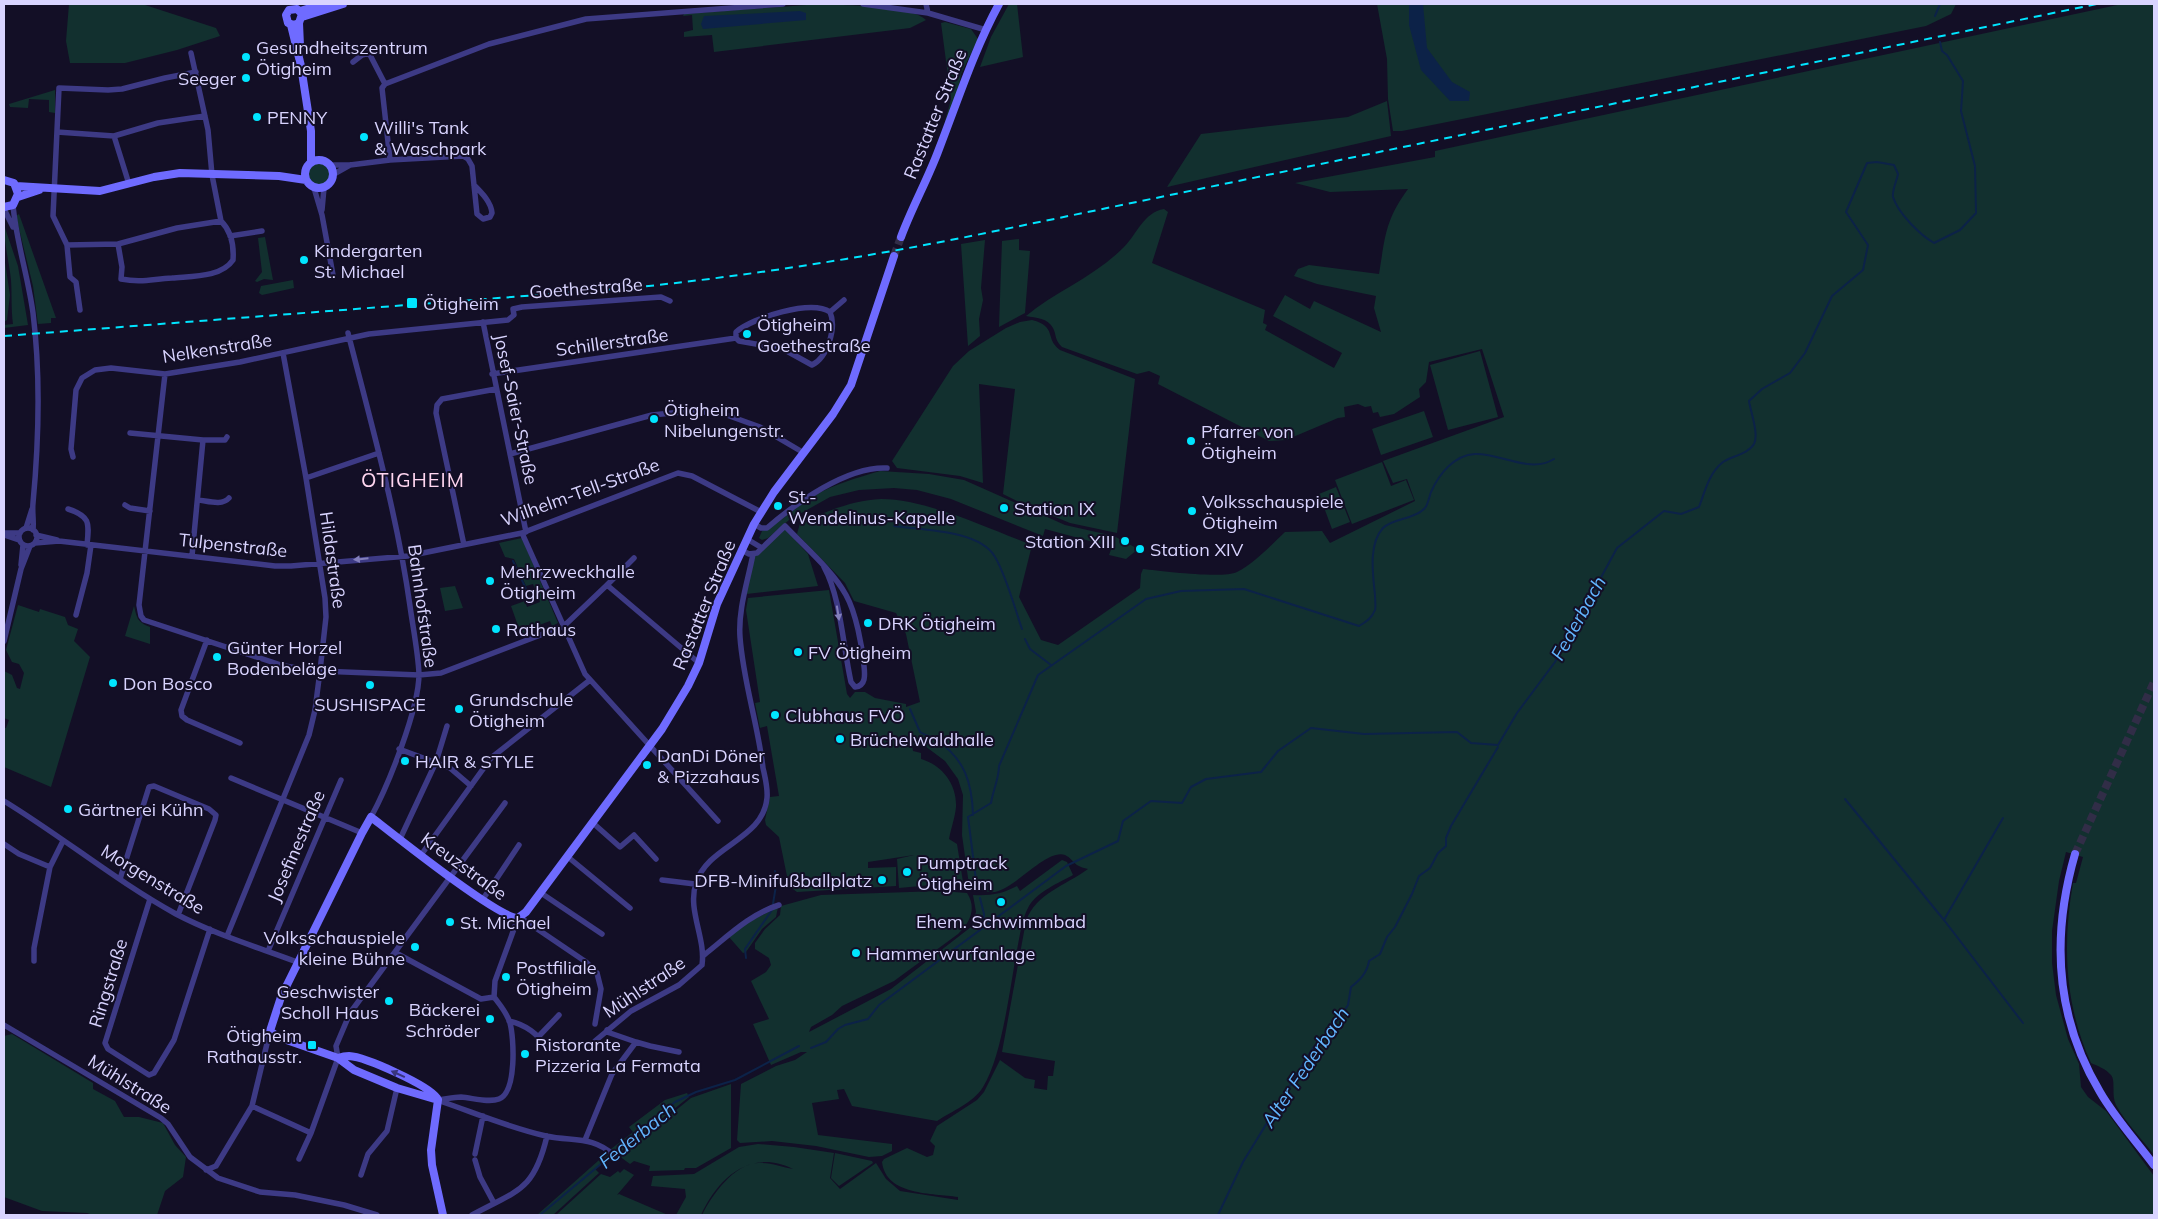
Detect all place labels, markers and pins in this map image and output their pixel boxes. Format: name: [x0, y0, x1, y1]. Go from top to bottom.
place label: Gesundheitszentrum Ötigheim: [256, 36, 428, 80]
marker: Gesundheitszentrum Ötigheim: [240, 51, 252, 63]
place label: Seeger: [178, 67, 236, 90]
marker: Seeger: [240, 72, 252, 84]
place label: PENNY: [267, 106, 328, 129]
marker: PENNY: [251, 111, 263, 123]
place label: Willi's Tank & Waschpark: [374, 116, 487, 160]
marker: Willi's Tank & Waschpark: [358, 131, 370, 143]
place label: Kindergarten St. Michael: [314, 239, 422, 283]
marker: Kindergarten St. Michael: [298, 254, 310, 266]
place label: Ötigheim: [423, 292, 499, 315]
marker: Ötigheim: [405, 296, 419, 310]
place label: Ötigheim Goethestraße: [757, 313, 870, 357]
marker: Ötigheim Goethestraße: [741, 328, 753, 340]
place label: Ötigheim Nibelungenstr.: [664, 398, 784, 442]
marker: Ötigheim Nibelungenstr.: [648, 413, 660, 425]
place label: Pfarrer von Ötigheim: [1201, 420, 1294, 464]
marker: Pfarrer von Ötigheim: [1185, 435, 1197, 447]
place label: St.- Wendelinus-Kapelle: [788, 485, 955, 529]
place label: Volksschauspiele Ötigheim: [1202, 490, 1344, 534]
place label: Station IX: [1014, 497, 1095, 520]
marker: St.- Wendelinus-Kapelle: [772, 500, 784, 512]
marker: Station IX: [998, 502, 1010, 514]
marker: Volksschauspiele Ötigheim: [1186, 505, 1198, 517]
place label: Station XIII: [1025, 530, 1115, 553]
marker: Station XIII: [1119, 535, 1131, 547]
place label: Station XIV: [1150, 538, 1244, 561]
marker: Station XIV: [1134, 543, 1146, 555]
place label: Mehrzweckhalle Ötigheim: [500, 560, 635, 604]
marker: Mehrzweckhalle Ötigheim: [484, 575, 496, 587]
place label: DRK Ötigheim: [878, 612, 996, 635]
marker: DRK Ötigheim: [862, 617, 874, 629]
place label: Rathaus: [506, 618, 576, 641]
marker: Rathaus: [490, 623, 502, 635]
place label: Günter Horzel Bodenbeläge: [227, 636, 342, 680]
place label: FV Ötigheim: [808, 641, 911, 664]
marker: FV Ötigheim: [792, 646, 804, 658]
marker: Günter Horzel Bodenbeläge: [211, 651, 223, 663]
place label: Don Bosco: [123, 672, 212, 695]
marker: Don Bosco: [107, 677, 119, 689]
marker: SUSHISPACE: [364, 679, 376, 691]
place label: Grundschule Ötigheim: [469, 688, 573, 732]
place label: SUSHISPACE: [314, 693, 426, 716]
marker: Grundschule Ötigheim: [453, 703, 465, 715]
place label: Clubhaus FVÖ: [785, 704, 904, 727]
marker: Clubhaus FVÖ: [769, 709, 781, 721]
place label: Brüchelwaldhalle: [850, 728, 994, 751]
marker: Brüchelwaldhalle: [834, 733, 846, 745]
place label: DanDi Döner & Pizzahaus: [657, 744, 765, 788]
place label: HAIR & STYLE: [415, 750, 534, 773]
marker: HAIR & STYLE: [399, 755, 411, 767]
marker: DanDi Döner & Pizzahaus: [641, 759, 653, 771]
place label: Gärtnerei Kühn: [78, 798, 204, 821]
marker: Gärtnerei Kühn: [62, 803, 74, 815]
place label: Pumptrack Ötigheim: [917, 851, 1008, 895]
marker: Pumptrack Ötigheim: [901, 866, 913, 878]
place label: DFB-Minifußballplatz: [694, 869, 872, 892]
marker: DFB-Minifußballplatz: [876, 874, 888, 886]
marker: Ehem. Schwimmbad: [995, 896, 1007, 908]
place label: Ehem. Schwimmbad: [916, 910, 1086, 933]
place label: St. Michael: [460, 911, 551, 934]
marker: St. Michael: [444, 916, 456, 928]
place label: Volksschauspiele kleine Bühne: [263, 926, 405, 970]
marker: Volksschauspiele kleine Bühne: [409, 941, 421, 953]
place label: Hammerwurfanlage: [866, 942, 1035, 965]
marker: Hammerwurfanlage: [850, 947, 862, 959]
place label: Postfiliale Ötigheim: [516, 956, 597, 1000]
marker: Postfiliale Ötigheim: [500, 971, 512, 983]
place label: Geschwister Scholl Haus: [276, 980, 379, 1024]
marker: Geschwister Scholl Haus: [383, 995, 395, 1007]
place label: Bäckerei Schröder: [406, 998, 480, 1042]
marker: Bäckerei Schröder: [484, 1013, 496, 1025]
place label: Ötigheim Rathausstr.: [206, 1024, 302, 1068]
place label: Ristorante Pizzeria La Fermata: [535, 1033, 701, 1077]
marker: Ötigheim Rathausstr.: [306, 1039, 318, 1051]
marker: Ristorante Pizzeria La Fermata: [519, 1048, 531, 1060]

